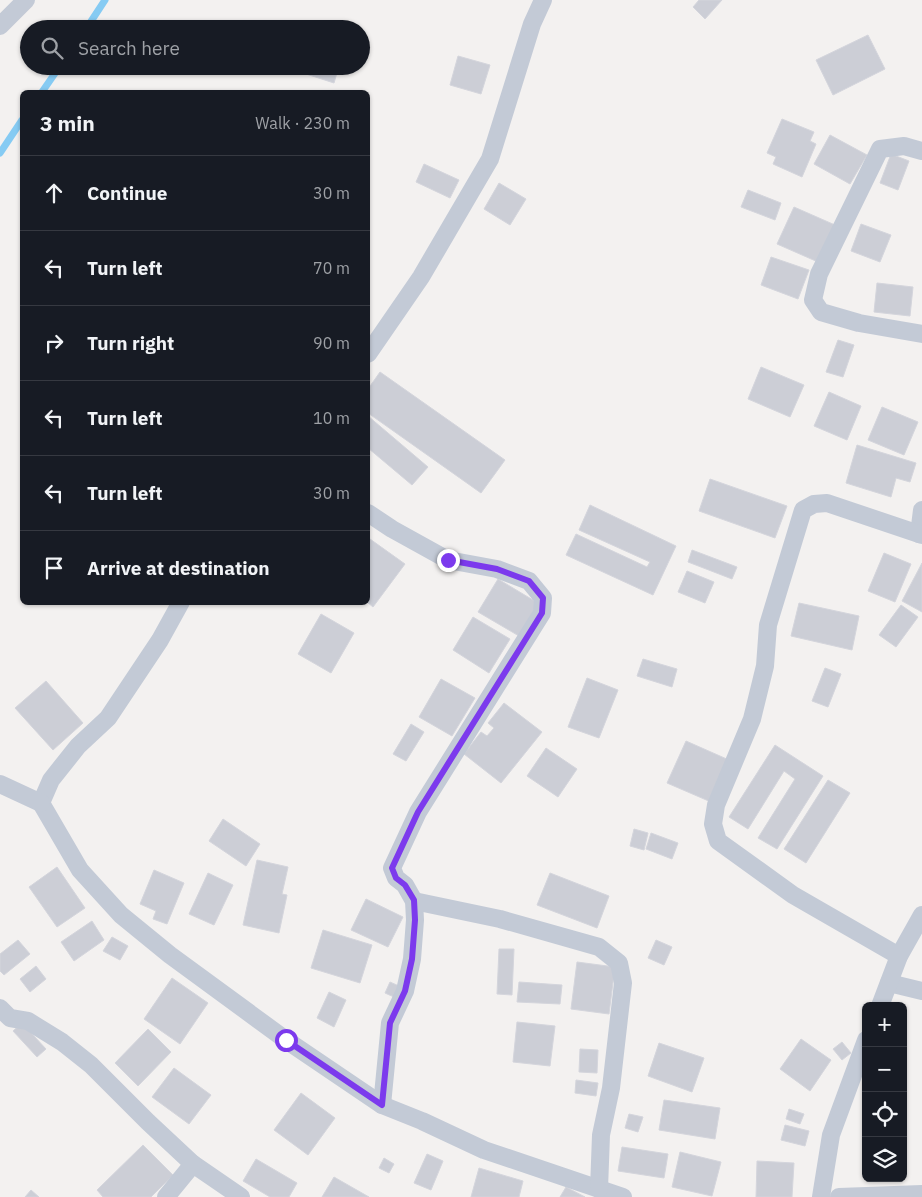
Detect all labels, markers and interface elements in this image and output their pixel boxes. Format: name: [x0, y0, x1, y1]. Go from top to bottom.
search box: [20, 20, 370, 75]
icon: search: [38, 34, 66, 62]
text: Search here: [78, 36, 180, 60]
text: 3 min: [40, 109, 95, 137]
text: Walk · 230 m: [255, 113, 350, 133]
icon: ahead: [40, 179, 68, 207]
text: Continue: [87, 181, 167, 205]
text: 30 m: [313, 183, 350, 203]
icon: left: [40, 254, 68, 282]
text: Turn left: [87, 256, 163, 280]
text: 70 m: [313, 258, 350, 278]
icon: right: [40, 329, 68, 357]
text: Turn right: [87, 331, 174, 355]
text: 90 m: [313, 333, 350, 353]
icon: left: [40, 404, 68, 432]
text: Turn left: [87, 406, 163, 430]
text: 10 m: [313, 408, 350, 428]
icon: left: [40, 479, 68, 507]
text: Turn left: [87, 481, 163, 505]
text: 30 m: [313, 483, 350, 503]
route end: [437, 549, 460, 572]
icon: arrive: [40, 554, 68, 582]
text: Arrive at destination: [87, 556, 270, 580]
map controls: [862, 1002, 907, 1182]
button: +: [862, 1002, 907, 1047]
route start: [275, 1029, 298, 1052]
button: −: [862, 1047, 907, 1092]
button: locate: [862, 1092, 907, 1137]
button: layers: [862, 1137, 907, 1182]

